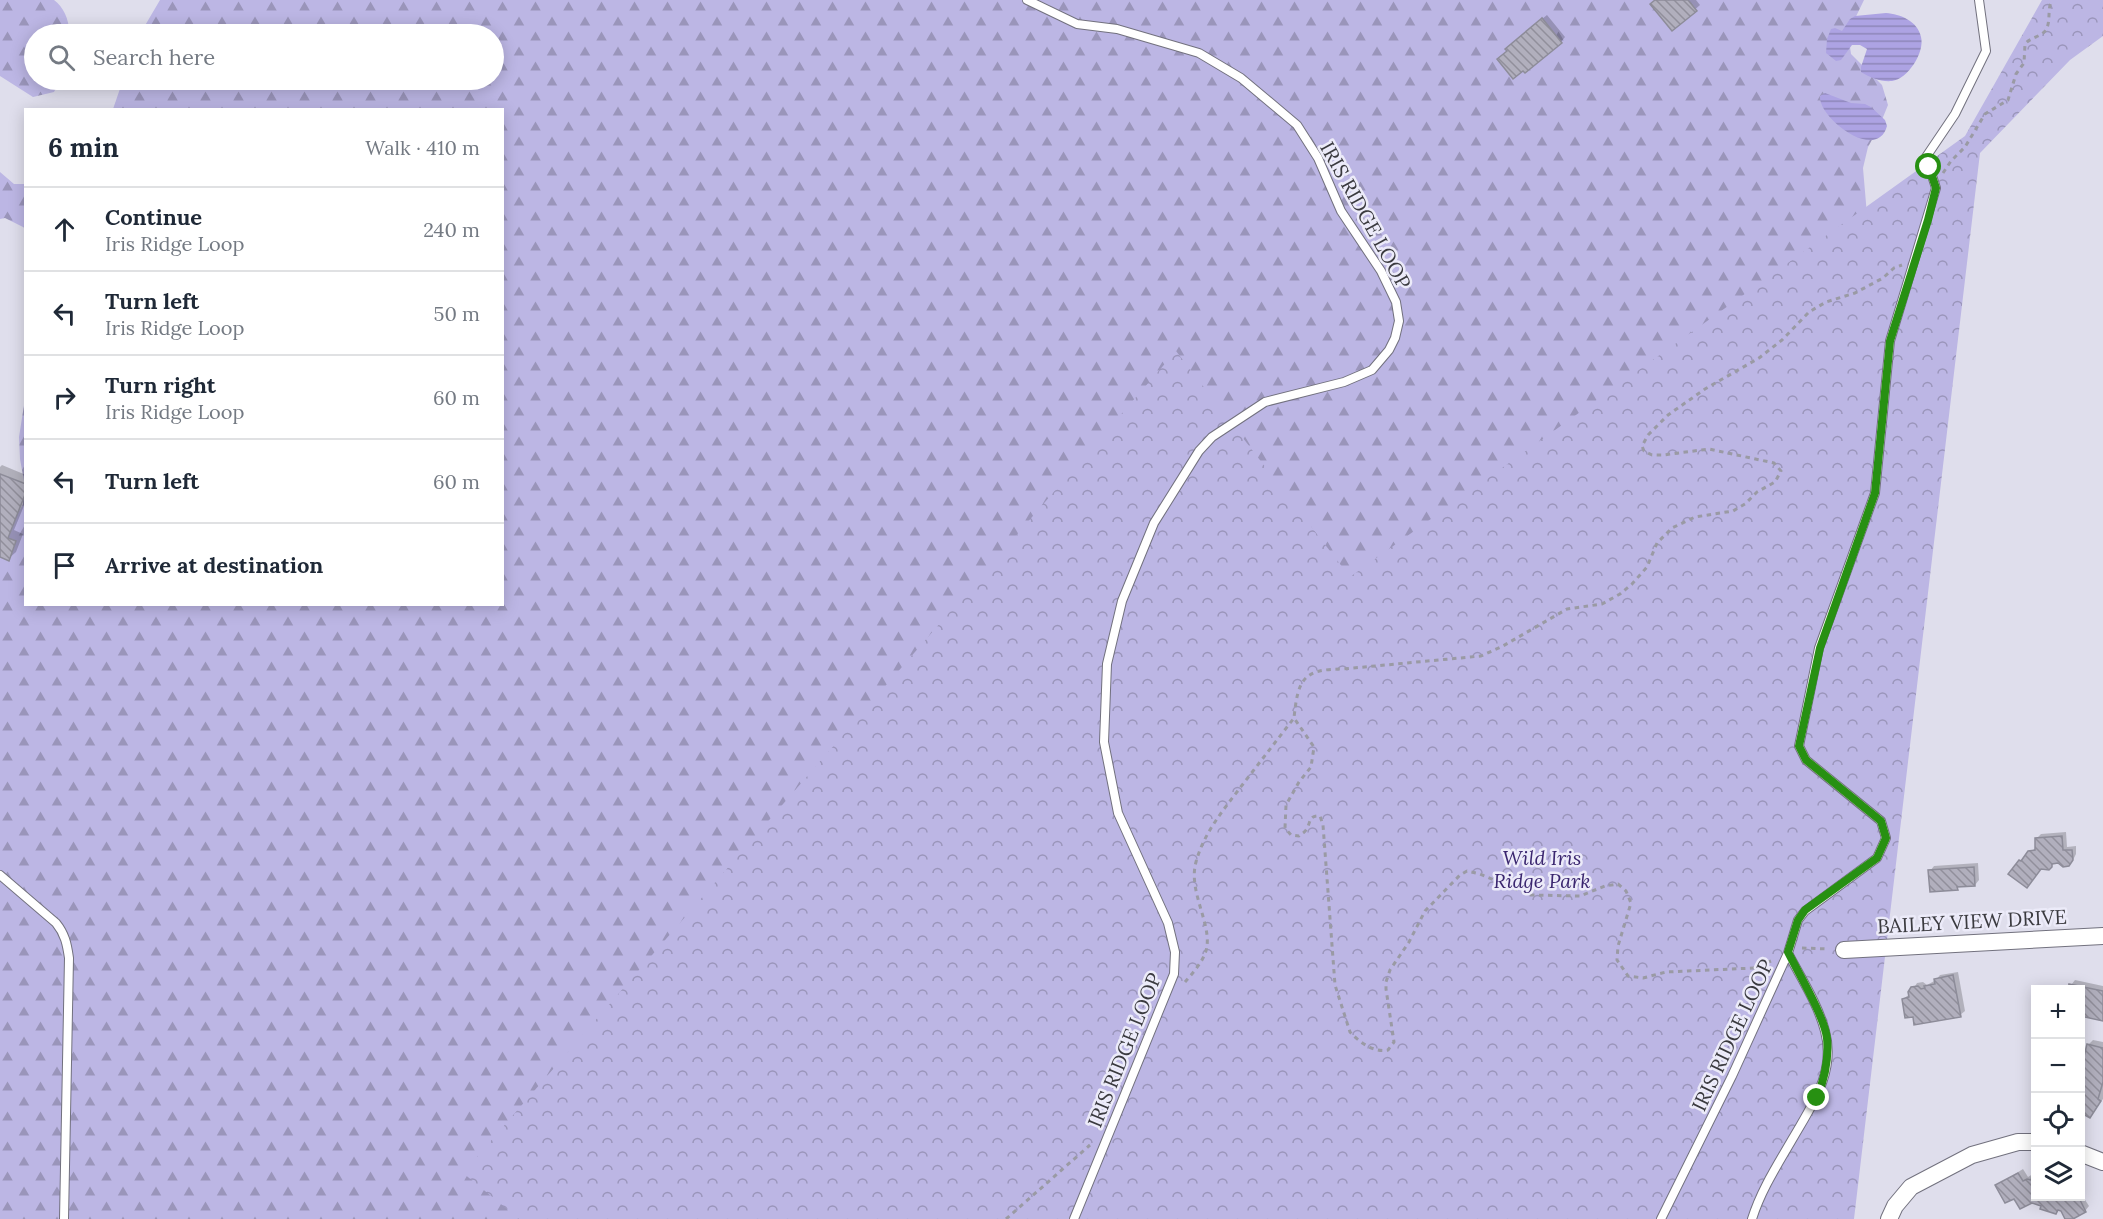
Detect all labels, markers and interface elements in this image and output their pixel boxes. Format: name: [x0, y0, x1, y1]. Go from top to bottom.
search box: [24, 24, 504, 90]
icon: search: [45, 41, 78, 74]
text: Search here: [93, 43, 215, 71]
text: 6 min: [48, 131, 119, 164]
text: Walk · 410 m: [365, 135, 480, 160]
street label: IRIS RIDGE LOOP: [1315, 137, 1417, 293]
route start: [1915, 153, 1941, 179]
text: Continue: [105, 203, 202, 231]
icon: ahead: [48, 213, 81, 246]
text: 240 m: [423, 217, 480, 242]
text: Iris Ridge Loop: [105, 231, 244, 256]
text: Turn left: [105, 287, 199, 315]
icon: left: [48, 297, 81, 330]
text: 50 m: [434, 301, 480, 326]
text: Iris Ridge Loop: [105, 315, 244, 340]
text: Turn right: [105, 371, 216, 399]
icon: right: [48, 381, 81, 414]
text: 60 m: [433, 385, 480, 410]
text: Iris Ridge Loop: [105, 399, 244, 424]
icon: left: [48, 465, 81, 498]
text: Turn left: [105, 467, 199, 495]
text: 60 m: [433, 469, 480, 494]
icon: arrive: [48, 549, 81, 582]
text: Arrive at destination: [105, 551, 323, 579]
park label: Wild Iris Ridge Park: [1493, 845, 1591, 893]
street label: BAILEY VIEW DRIVE: [1877, 904, 2067, 938]
street label: IRIS RIDGE LOOP: [1686, 955, 1778, 1115]
street label: IRIS RIDGE LOOP: [1082, 969, 1166, 1131]
map controls: [2031, 985, 2085, 1201]
button: +: [2031, 985, 2085, 1039]
button: −: [2031, 1039, 2085, 1093]
route end: [1803, 1084, 1829, 1110]
button: locate: [2031, 1093, 2085, 1147]
button: layers: [2031, 1147, 2085, 1201]

